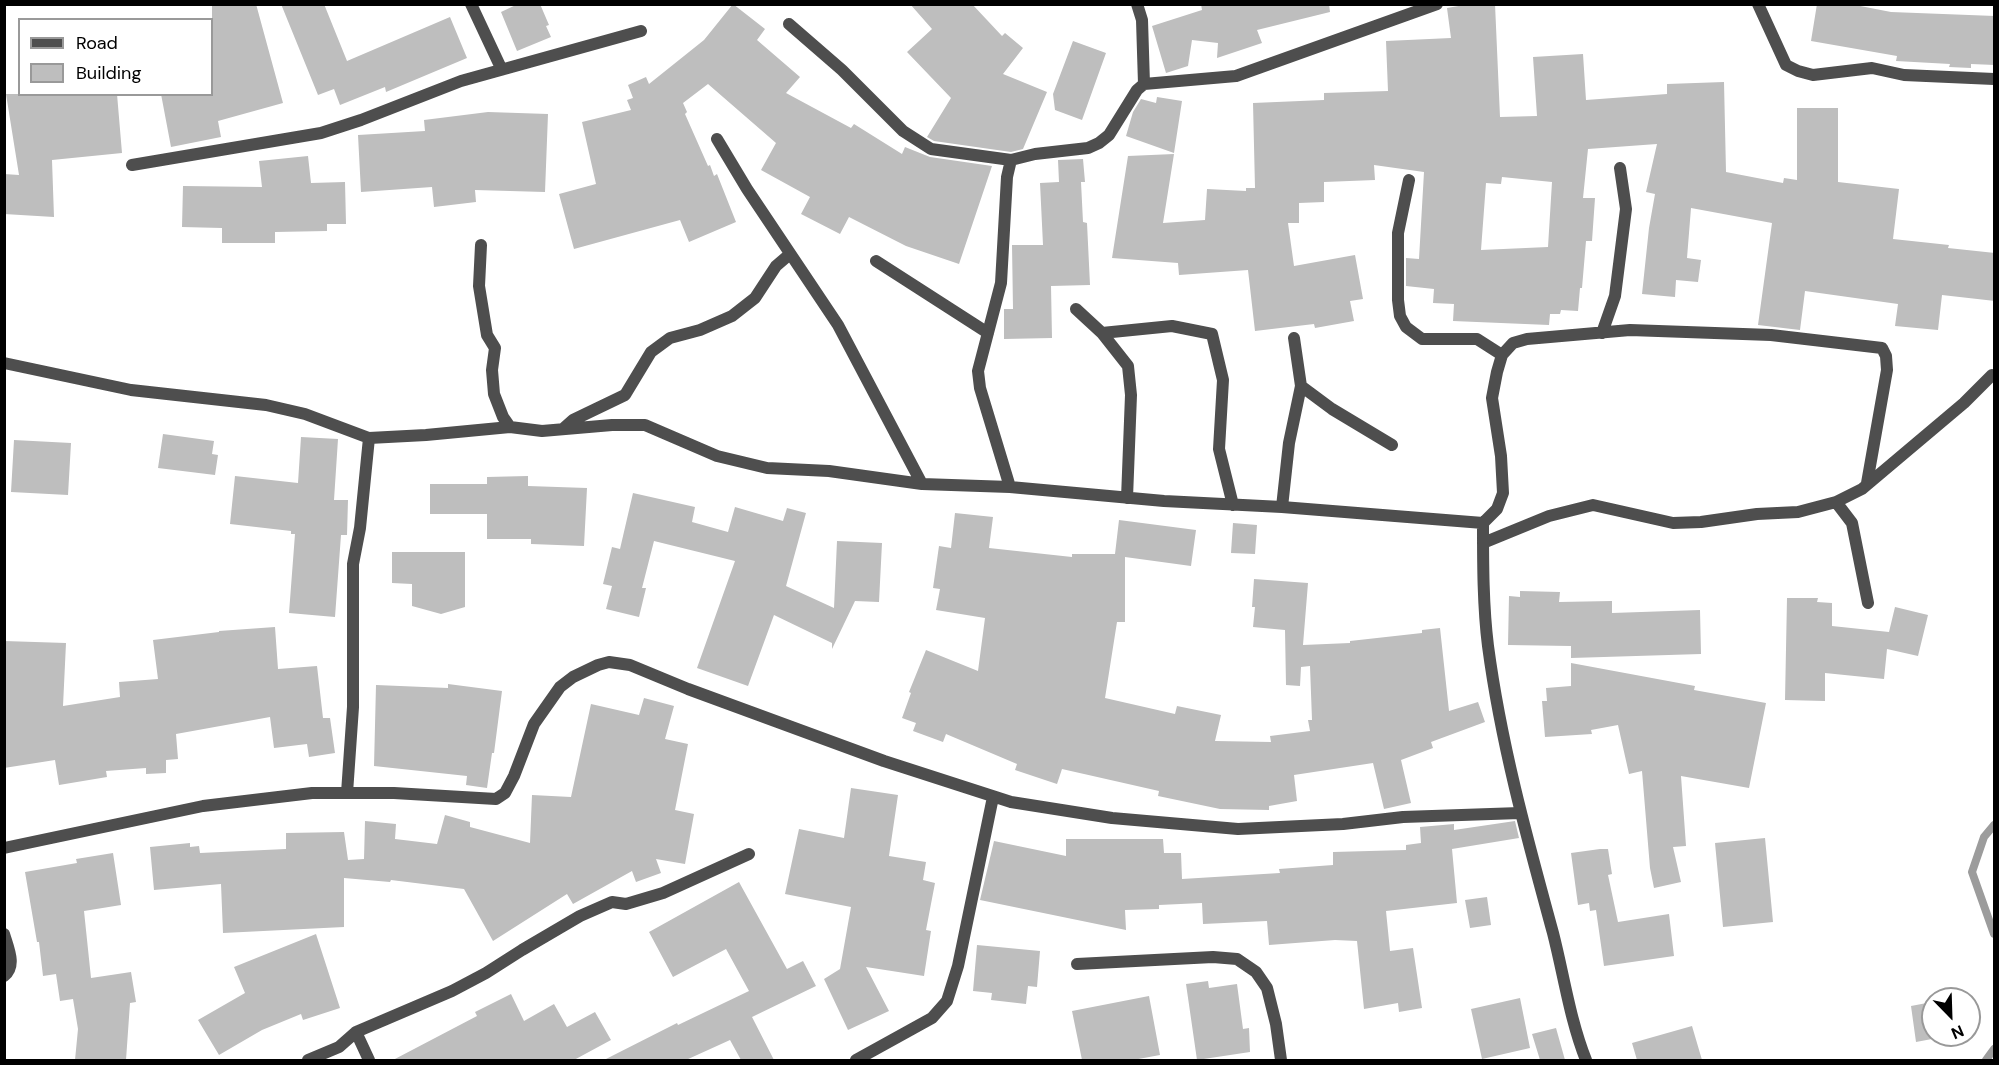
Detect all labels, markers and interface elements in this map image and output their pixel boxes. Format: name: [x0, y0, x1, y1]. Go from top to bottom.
legend: [18, 18, 213, 96]
text: Road: [76, 31, 118, 55]
text: Building: [76, 61, 141, 85]
north arrow: [1921, 987, 1981, 1047]
text: N: [1948, 1020, 1967, 1044]

